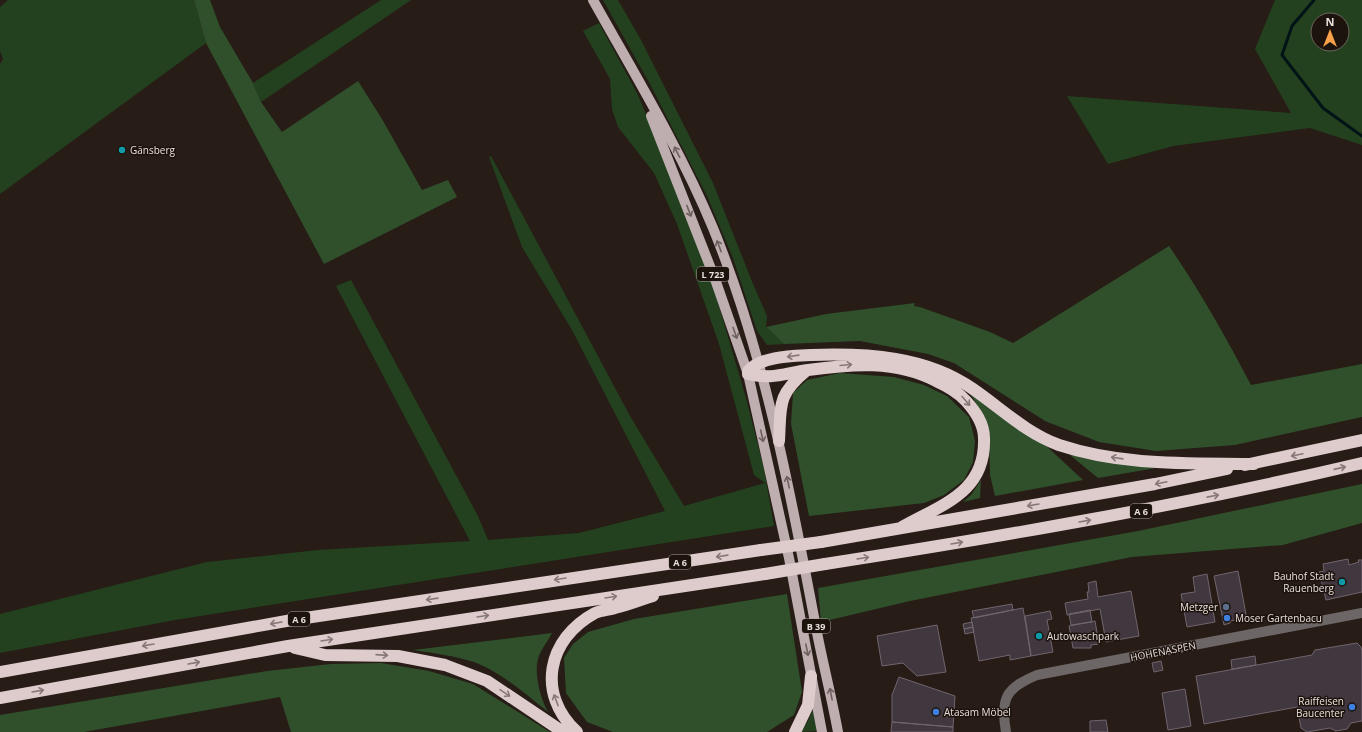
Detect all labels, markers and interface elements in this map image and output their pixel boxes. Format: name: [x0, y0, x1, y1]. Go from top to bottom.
north arrow: [1310, 12, 1350, 52]
text: N: [1326, 14, 1334, 29]
place label: Gänsberg: [130, 143, 176, 157]
marker: Gänsberg: [117, 145, 127, 155]
one-way arrow: [673, 146, 680, 158]
one-way arrow: [686, 205, 694, 217]
one-way arrow: [715, 241, 723, 253]
road number: L 723: [697, 267, 729, 281]
one-way arrow: [731, 327, 739, 339]
one-way arrow: [787, 352, 800, 360]
one-way arrow: [839, 362, 852, 369]
one-way arrow: [962, 396, 971, 406]
one-way arrow: [759, 429, 767, 442]
one-way arrow: [1290, 451, 1303, 459]
one-way arrow: [1111, 454, 1124, 462]
one-way arrow: [1333, 464, 1346, 472]
one-way arrow: [784, 476, 792, 489]
one-way arrow: [1155, 479, 1168, 487]
one-way arrow: [1206, 492, 1219, 500]
one-way arrow: [1027, 501, 1040, 509]
road number: A 6: [1130, 504, 1152, 518]
one-way arrow: [1078, 517, 1091, 525]
one-way arrow: [950, 539, 963, 547]
one-way arrow: [716, 552, 729, 560]
one-way arrow: [856, 554, 869, 562]
road number: A 6: [669, 555, 691, 569]
place label: Bauhof Stadt Rauenberg: [1273, 569, 1335, 595]
one-way arrow: [554, 575, 567, 583]
marker: Bauhof Stadt Rauenberg: [1337, 577, 1347, 587]
one-way arrow: [604, 593, 617, 601]
one-way arrow: [426, 595, 439, 603]
place label: Metzger: [1180, 600, 1218, 614]
marker: Metzger: [1221, 602, 1231, 612]
place label: Moser Gartenbacu: [1235, 611, 1322, 625]
road number: A 6: [288, 612, 310, 626]
one-way arrow: [476, 612, 489, 620]
marker: Moser Gartenbacu: [1222, 613, 1232, 623]
one-way arrow: [270, 619, 283, 627]
road number: B 39: [802, 619, 830, 633]
place label: Autowaschpark: [1047, 629, 1120, 643]
marker: Autowaschpark: [1034, 631, 1044, 641]
one-way arrow: [320, 636, 333, 644]
street label: HOHENASPEN: [1129, 638, 1197, 664]
one-way arrow: [142, 641, 155, 649]
one-way arrow: [803, 643, 811, 656]
one-way arrow: [375, 652, 388, 659]
one-way arrow: [187, 659, 200, 667]
one-way arrow: [31, 686, 44, 694]
one-way arrow: [826, 688, 834, 701]
one-way arrow: [499, 689, 510, 697]
one-way arrow: [551, 694, 559, 706]
place label: Raiffeisen Baucenter: [1296, 694, 1344, 720]
marker: Raiffeisen Baucenter: [1347, 702, 1357, 712]
place label: Atasam Möbel: [944, 705, 1011, 719]
marker: Atasam Möbel: [931, 707, 941, 717]

